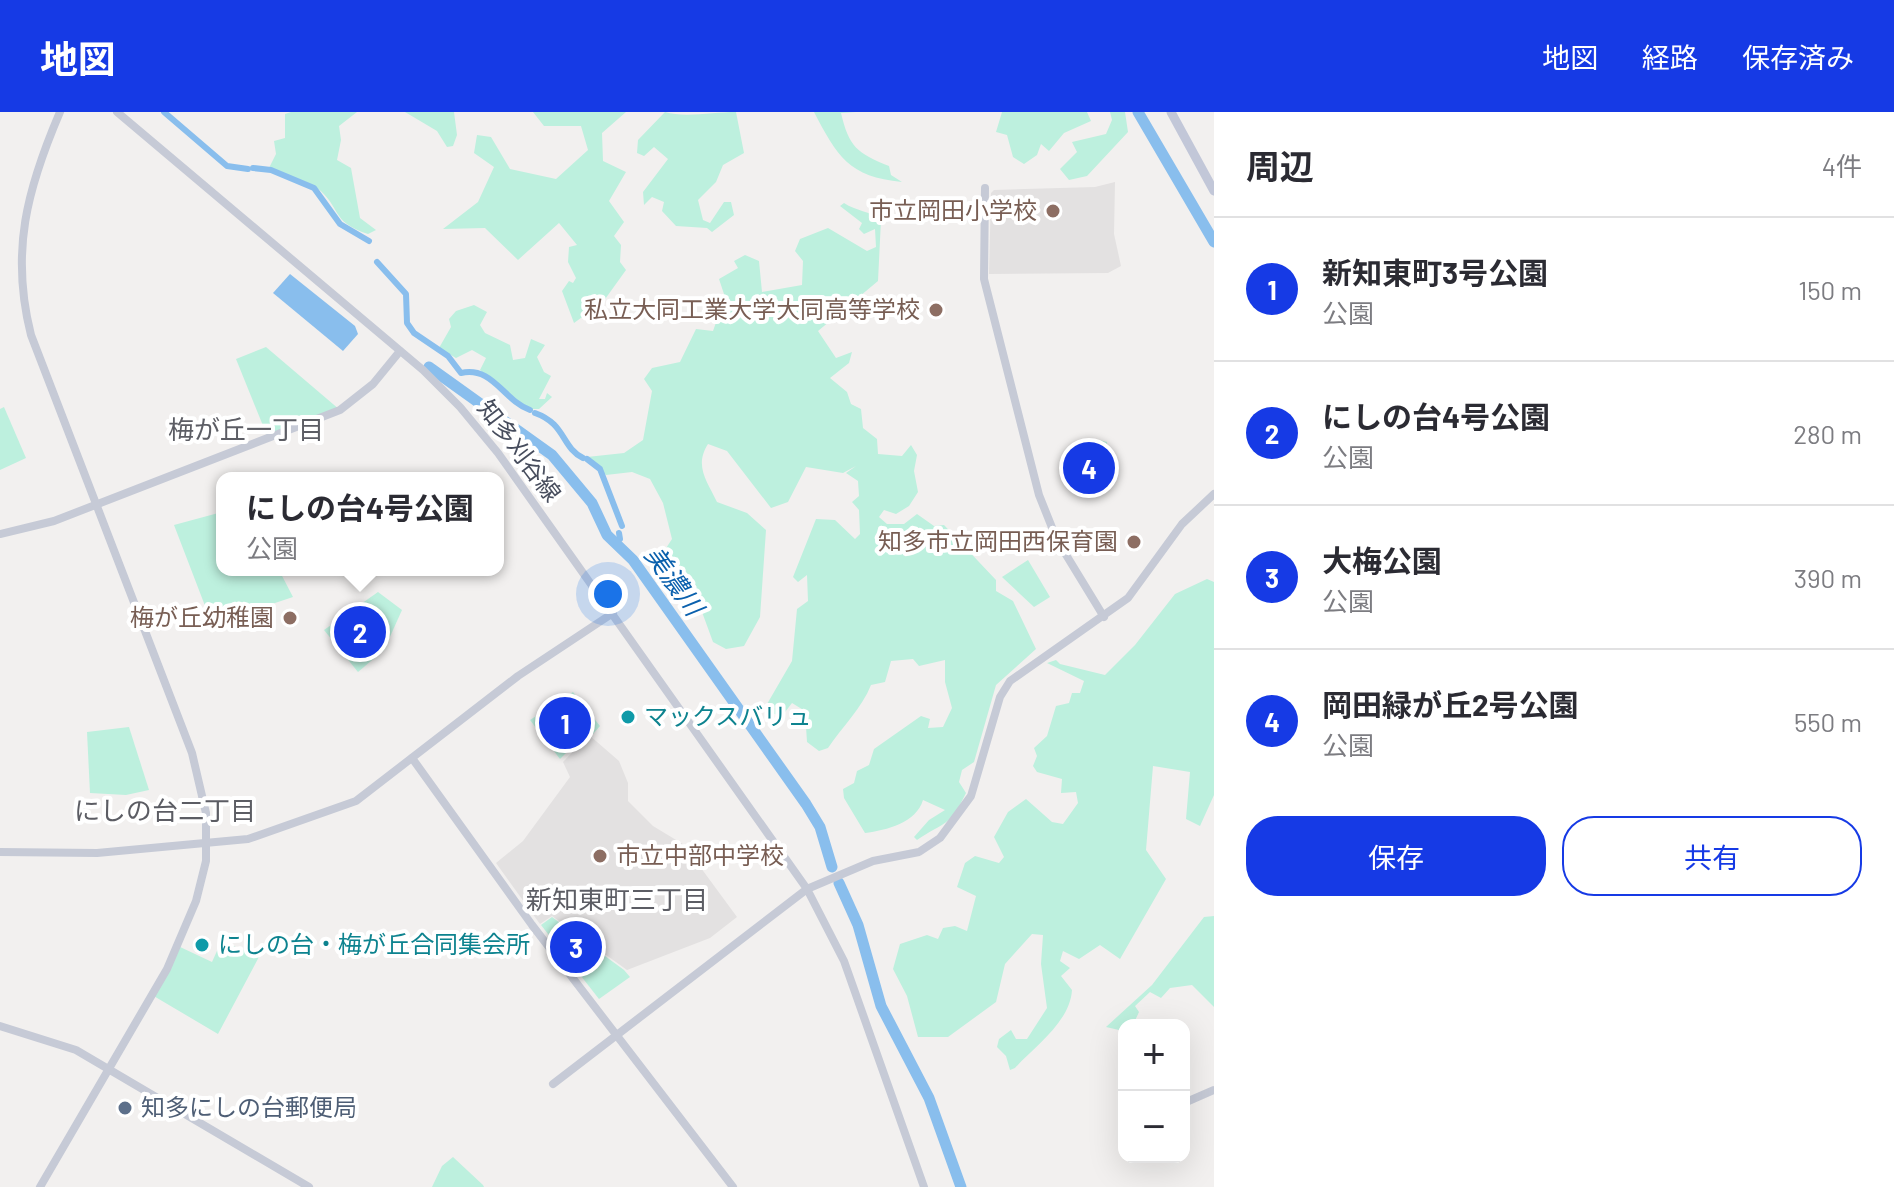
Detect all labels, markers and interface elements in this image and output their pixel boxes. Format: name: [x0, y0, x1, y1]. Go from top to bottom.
text: 地図: [40, 35, 116, 81]
text: 地図: [1542, 40, 1598, 74]
text: 経路: [1642, 40, 1698, 74]
text: 保存済み: [1742, 40, 1854, 74]
text: 周辺: [1246, 145, 1314, 186]
text: 4件: [1822, 150, 1862, 181]
place label: 市立岡田小学校: [869, 195, 1037, 224]
marker: 市立岡田小学校: [1044, 202, 1062, 220]
text: 新知東町3号公園: [1322, 254, 1548, 290]
text: 1: [1267, 274, 1277, 305]
text: 150 m: [1798, 274, 1862, 305]
place label: 私立大同工業大学大同高等学校: [584, 294, 920, 323]
text: 公園: [1322, 297, 1374, 328]
marker: 私立大同工業大学大同高等学校: [927, 301, 945, 319]
street label: 知多刈谷線: [473, 393, 568, 507]
text: にしの台4号公園: [1322, 398, 1550, 434]
district label: 梅が丘一丁目: [168, 413, 324, 444]
text: 2: [1265, 418, 1279, 449]
text: 280 m: [1793, 418, 1862, 449]
pin: 4: [1063, 438, 1115, 498]
text: 公園: [1322, 441, 1374, 472]
popup: [216, 472, 504, 576]
text: にしの台4号公園: [246, 489, 474, 525]
place label: 知多市立岡田西保育園: [878, 526, 1118, 555]
text: 公園: [246, 532, 298, 563]
marker: 知多市立岡田西保育園: [1125, 533, 1143, 551]
water label: 美濃川: [640, 539, 712, 623]
text: 大梅公園: [1322, 542, 1442, 578]
text: 3: [1265, 562, 1279, 593]
text: 390 m: [1794, 562, 1862, 593]
your location: [588, 574, 628, 614]
text: 公園: [1322, 585, 1374, 616]
place label: 梅が丘幼稚園: [130, 602, 274, 631]
pin: 2: [334, 602, 386, 662]
marker: 梅が丘幼稚園: [281, 609, 299, 627]
text: 岡田緑が丘2号公園: [1322, 686, 1579, 722]
pin: 1: [539, 693, 591, 753]
place label: マックスバリュ: [644, 701, 811, 730]
text: 4: [1264, 706, 1280, 737]
text: 550 m: [1794, 706, 1862, 737]
marker: マックスバリュ: [619, 708, 637, 726]
text: 公園: [1322, 729, 1374, 760]
district label: にしの台二丁目: [74, 794, 256, 825]
button: 保存: [1246, 816, 1546, 896]
button: 共有: [1562, 816, 1862, 896]
place label: 市立中部中学校: [616, 840, 784, 869]
marker: 市立中部中学校: [591, 847, 609, 865]
district label: 新知東町三丁目: [526, 883, 708, 914]
pin: 3: [550, 917, 602, 977]
place label: にしの台・梅が丘合同集会所: [218, 929, 530, 958]
marker: にしの台・梅が丘合同集会所: [193, 936, 211, 954]
map controls: [1118, 1019, 1190, 1163]
button: +: [1118, 1019, 1190, 1091]
button: −: [1118, 1091, 1190, 1163]
place label: 知多にしの台郵便局: [141, 1092, 357, 1121]
marker: 知多にしの台郵便局: [116, 1099, 134, 1117]

